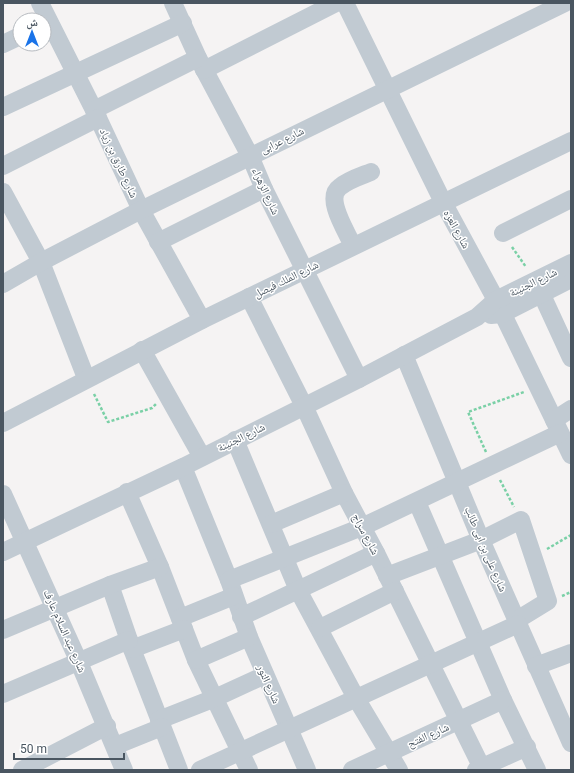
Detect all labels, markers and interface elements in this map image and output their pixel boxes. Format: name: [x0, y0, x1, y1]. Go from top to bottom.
north arrow: [12, 12, 52, 52]
text: ش: [26, 16, 38, 30]
street label: شارع عرابى: [258, 124, 306, 157]
street label: شارع طارق بن زياد: [97, 126, 140, 200]
street label: شارع الزهراء: [249, 166, 282, 217]
street label: شارع العزه: [441, 208, 472, 251]
street label: شارع الملك فيصل: [252, 258, 321, 301]
street label: شارع الجنينة: [507, 265, 559, 300]
street label: شارع الجنينة: [215, 420, 267, 455]
street label: شارع على بن ابى طالب: [462, 504, 509, 594]
street label: شارع سراج: [349, 511, 382, 557]
street label: شارع عبد السلام عارف: [40, 588, 89, 675]
street label: شارع النور: [254, 662, 283, 706]
street label: شارع الفتح: [405, 721, 451, 750]
scale bar: [14, 735, 124, 761]
text: 50 m: [20, 742, 47, 756]

